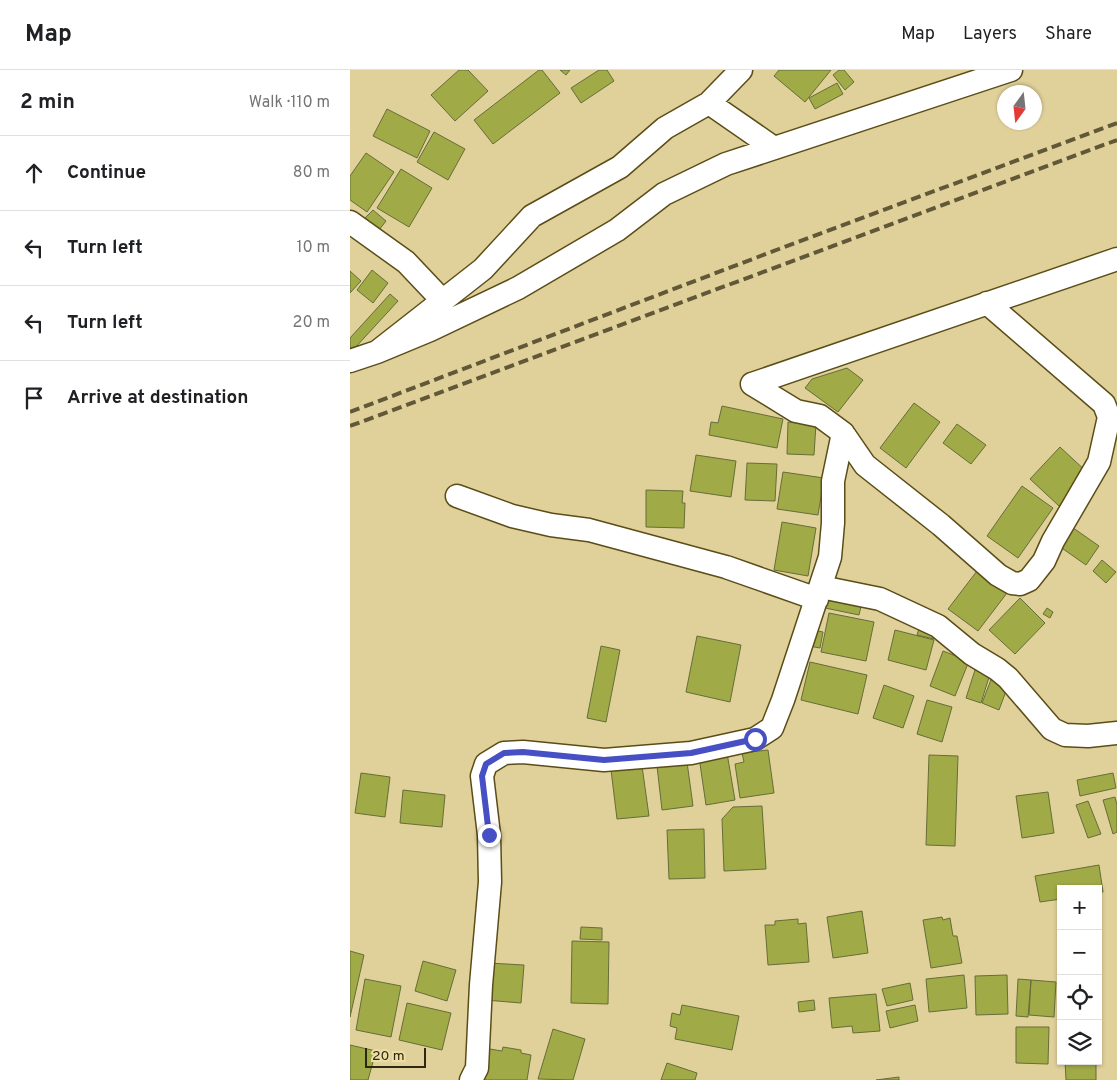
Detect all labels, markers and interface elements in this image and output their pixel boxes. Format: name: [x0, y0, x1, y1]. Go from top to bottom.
text: Map: [25, 20, 72, 50]
text: Map: [901, 23, 935, 46]
text: Layers: [963, 23, 1017, 46]
text: Share: [1045, 23, 1092, 46]
north arrow: [997, 85, 1042, 130]
text: 2 min: [20, 89, 75, 116]
text: Walk · 110 m: [249, 93, 330, 113]
icon: ahead: [20, 159, 48, 187]
text: Continue: [67, 161, 146, 185]
text: 80 m: [293, 163, 330, 183]
icon: left: [20, 234, 48, 262]
text: Turn left: [67, 236, 143, 260]
text: 10 m: [296, 238, 330, 258]
icon: left: [20, 309, 48, 337]
text: Turn left: [67, 311, 143, 335]
text: 20 m: [293, 313, 330, 333]
icon: arrive: [20, 384, 48, 412]
text: Arrive at destination: [67, 386, 248, 410]
route start: [744, 728, 767, 751]
route end: [478, 824, 501, 847]
map controls: [1057, 885, 1102, 1065]
button: +: [1057, 885, 1102, 930]
button: −: [1057, 930, 1102, 975]
button: locate: [1057, 975, 1102, 1020]
button: layers: [1057, 1020, 1102, 1065]
scale bar: [365, 1045, 426, 1068]
text: 20 m: [372, 1048, 405, 1065]

